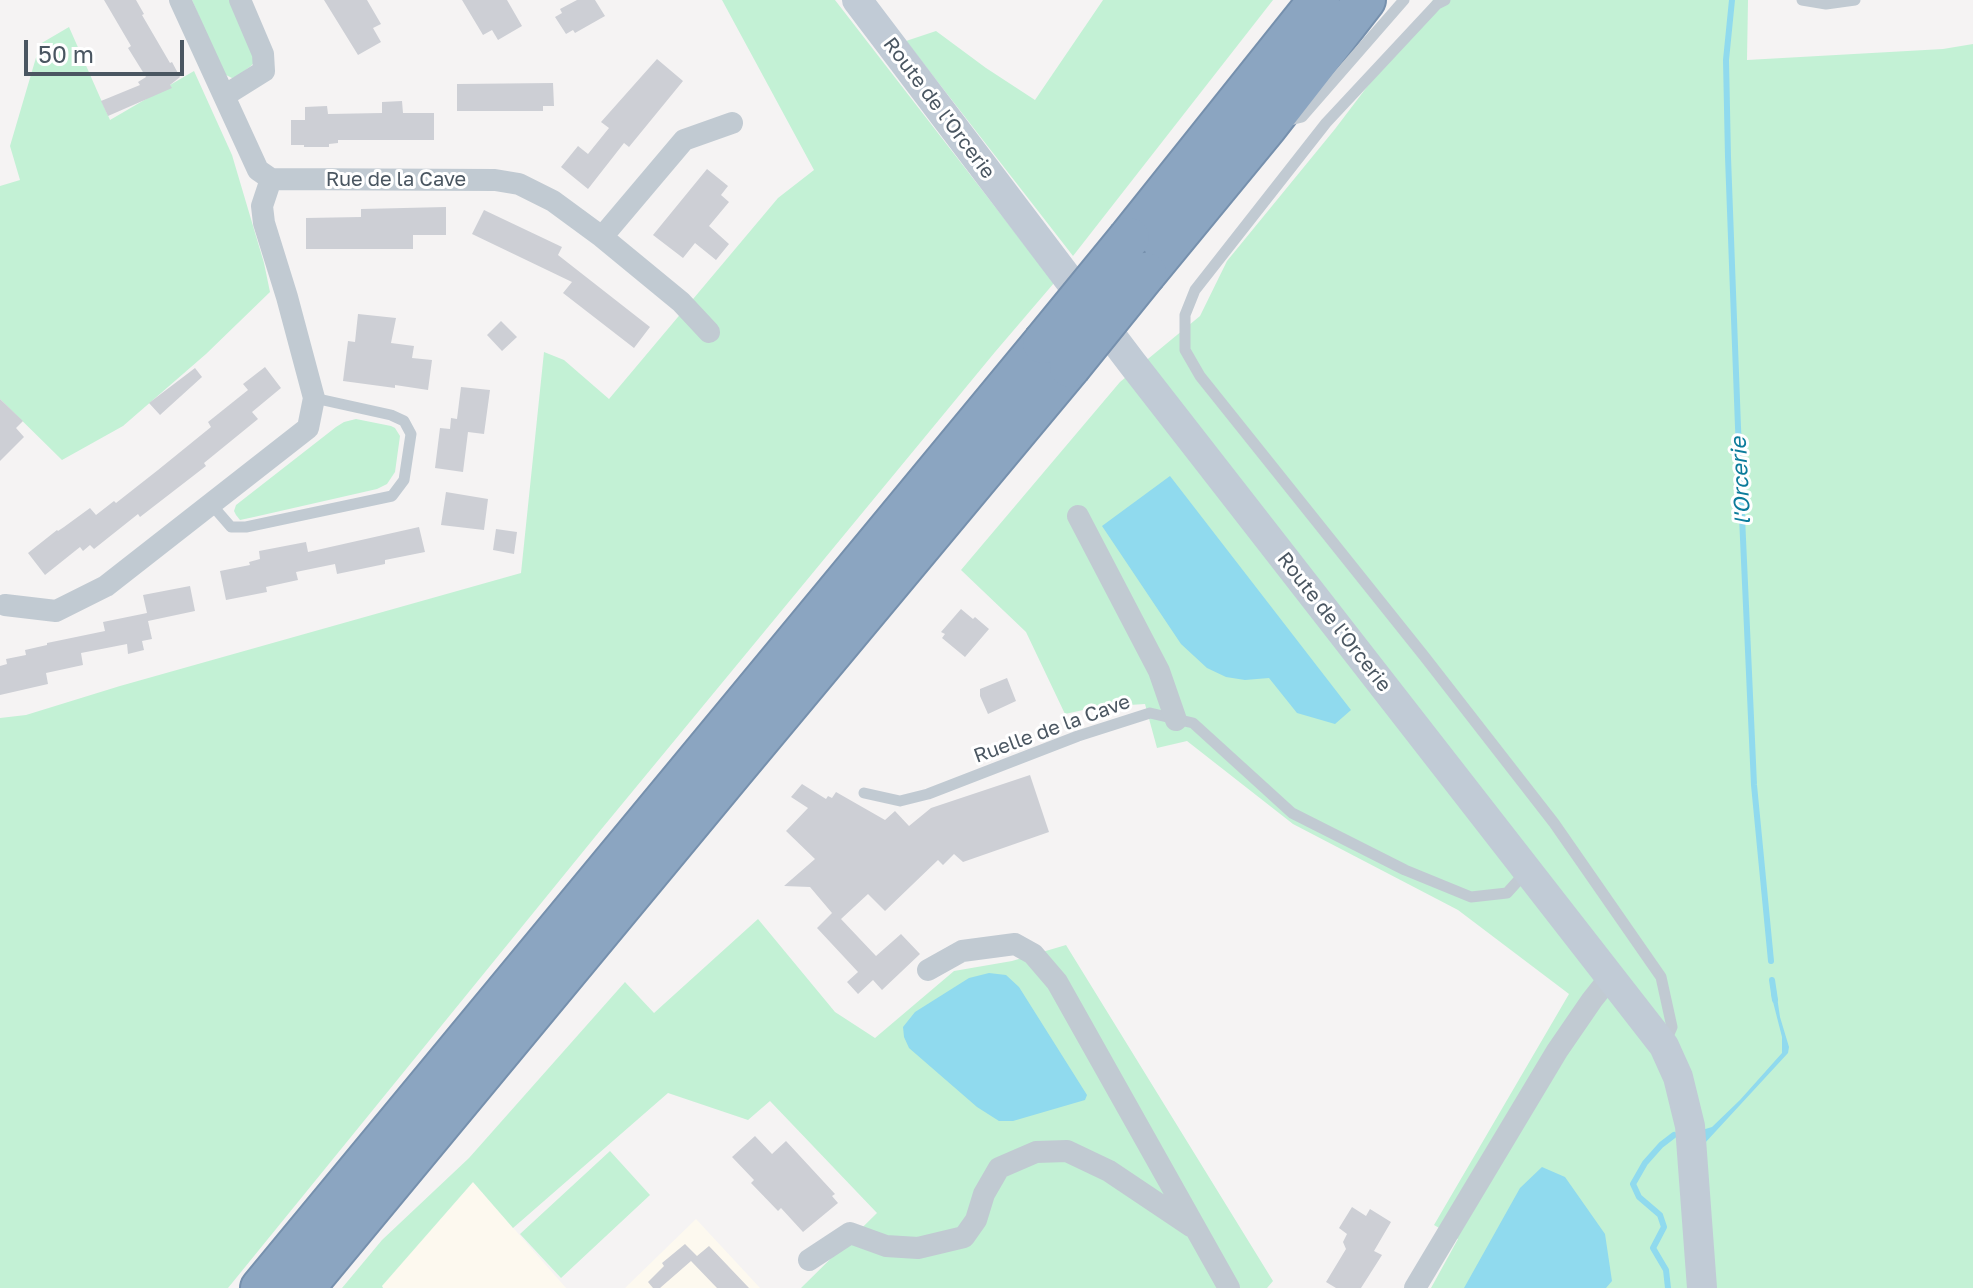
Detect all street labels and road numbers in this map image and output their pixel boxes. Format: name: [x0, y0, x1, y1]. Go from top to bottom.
street label: Route de l'Orcerie: [878, 33, 1000, 183]
street label: Rue de la Cave: [326, 168, 466, 192]
street label: Route de l'Orcerie: [1272, 547, 1396, 697]
street label: Ruelle de la Cave: [971, 690, 1133, 768]

